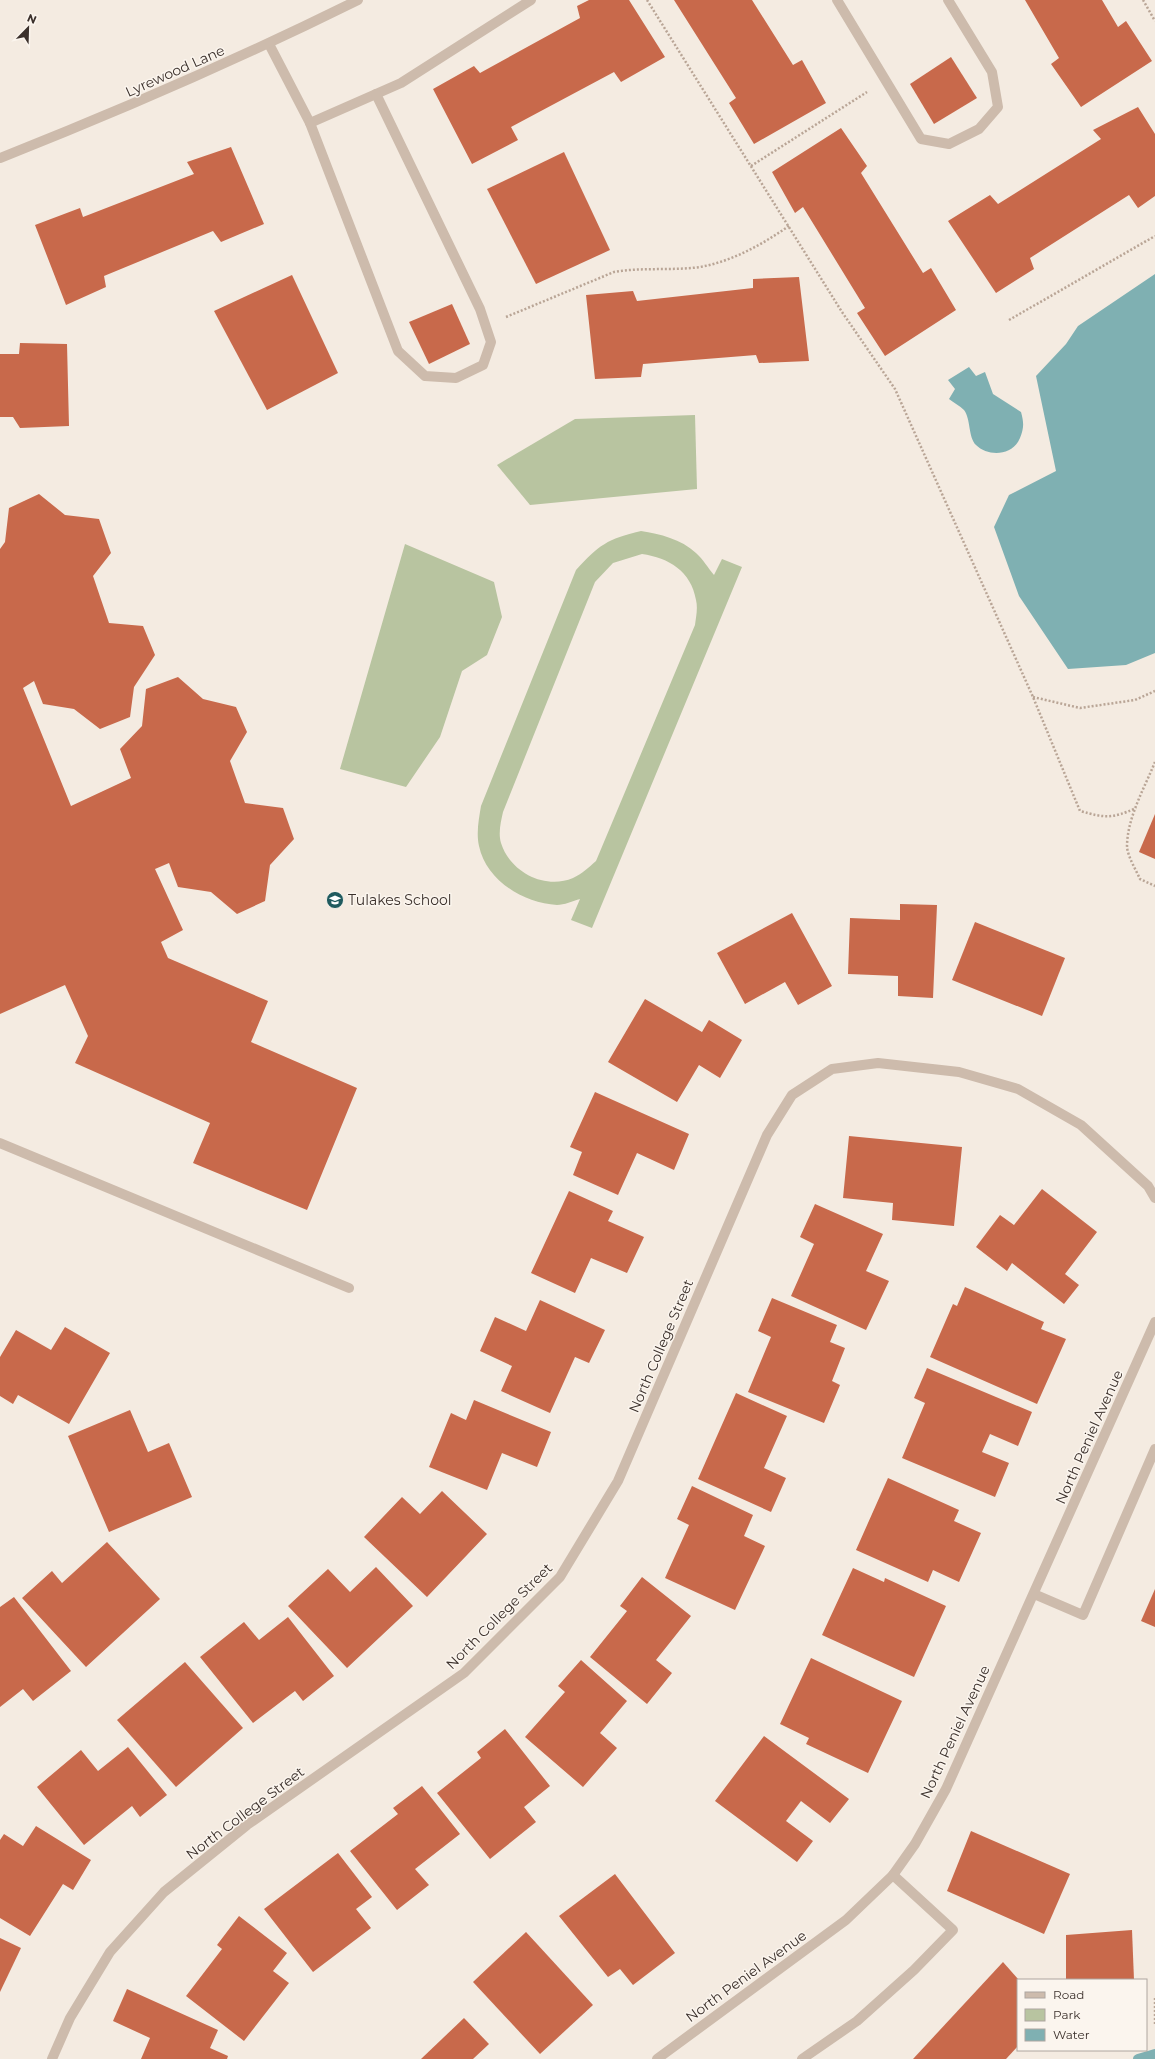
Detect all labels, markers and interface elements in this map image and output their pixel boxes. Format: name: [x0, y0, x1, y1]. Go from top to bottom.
north arrow: [8, 8, 48, 48]
text: N: [25, 11, 39, 27]
street label: Lyrewood Lane: [123, 41, 227, 101]
school or university icon: Tulakes School: [325, 890, 345, 910]
place label: Tulakes School: [348, 891, 451, 909]
street label: North College Street: [625, 1276, 697, 1415]
street label: North Peniel Avenue: [1051, 1367, 1127, 1507]
street label: North College Street: [442, 1559, 556, 1673]
street label: North Peniel Avenue: [916, 1662, 994, 1802]
street label: North College Street: [182, 1763, 308, 1863]
street label: North Peniel Avenue: [682, 1926, 810, 2026]
legend: [1017, 1979, 1147, 2051]
text: Road: [1053, 1987, 1084, 2002]
text: Park: [1053, 2007, 1081, 2022]
text: Water: [1053, 2027, 1090, 2042]

